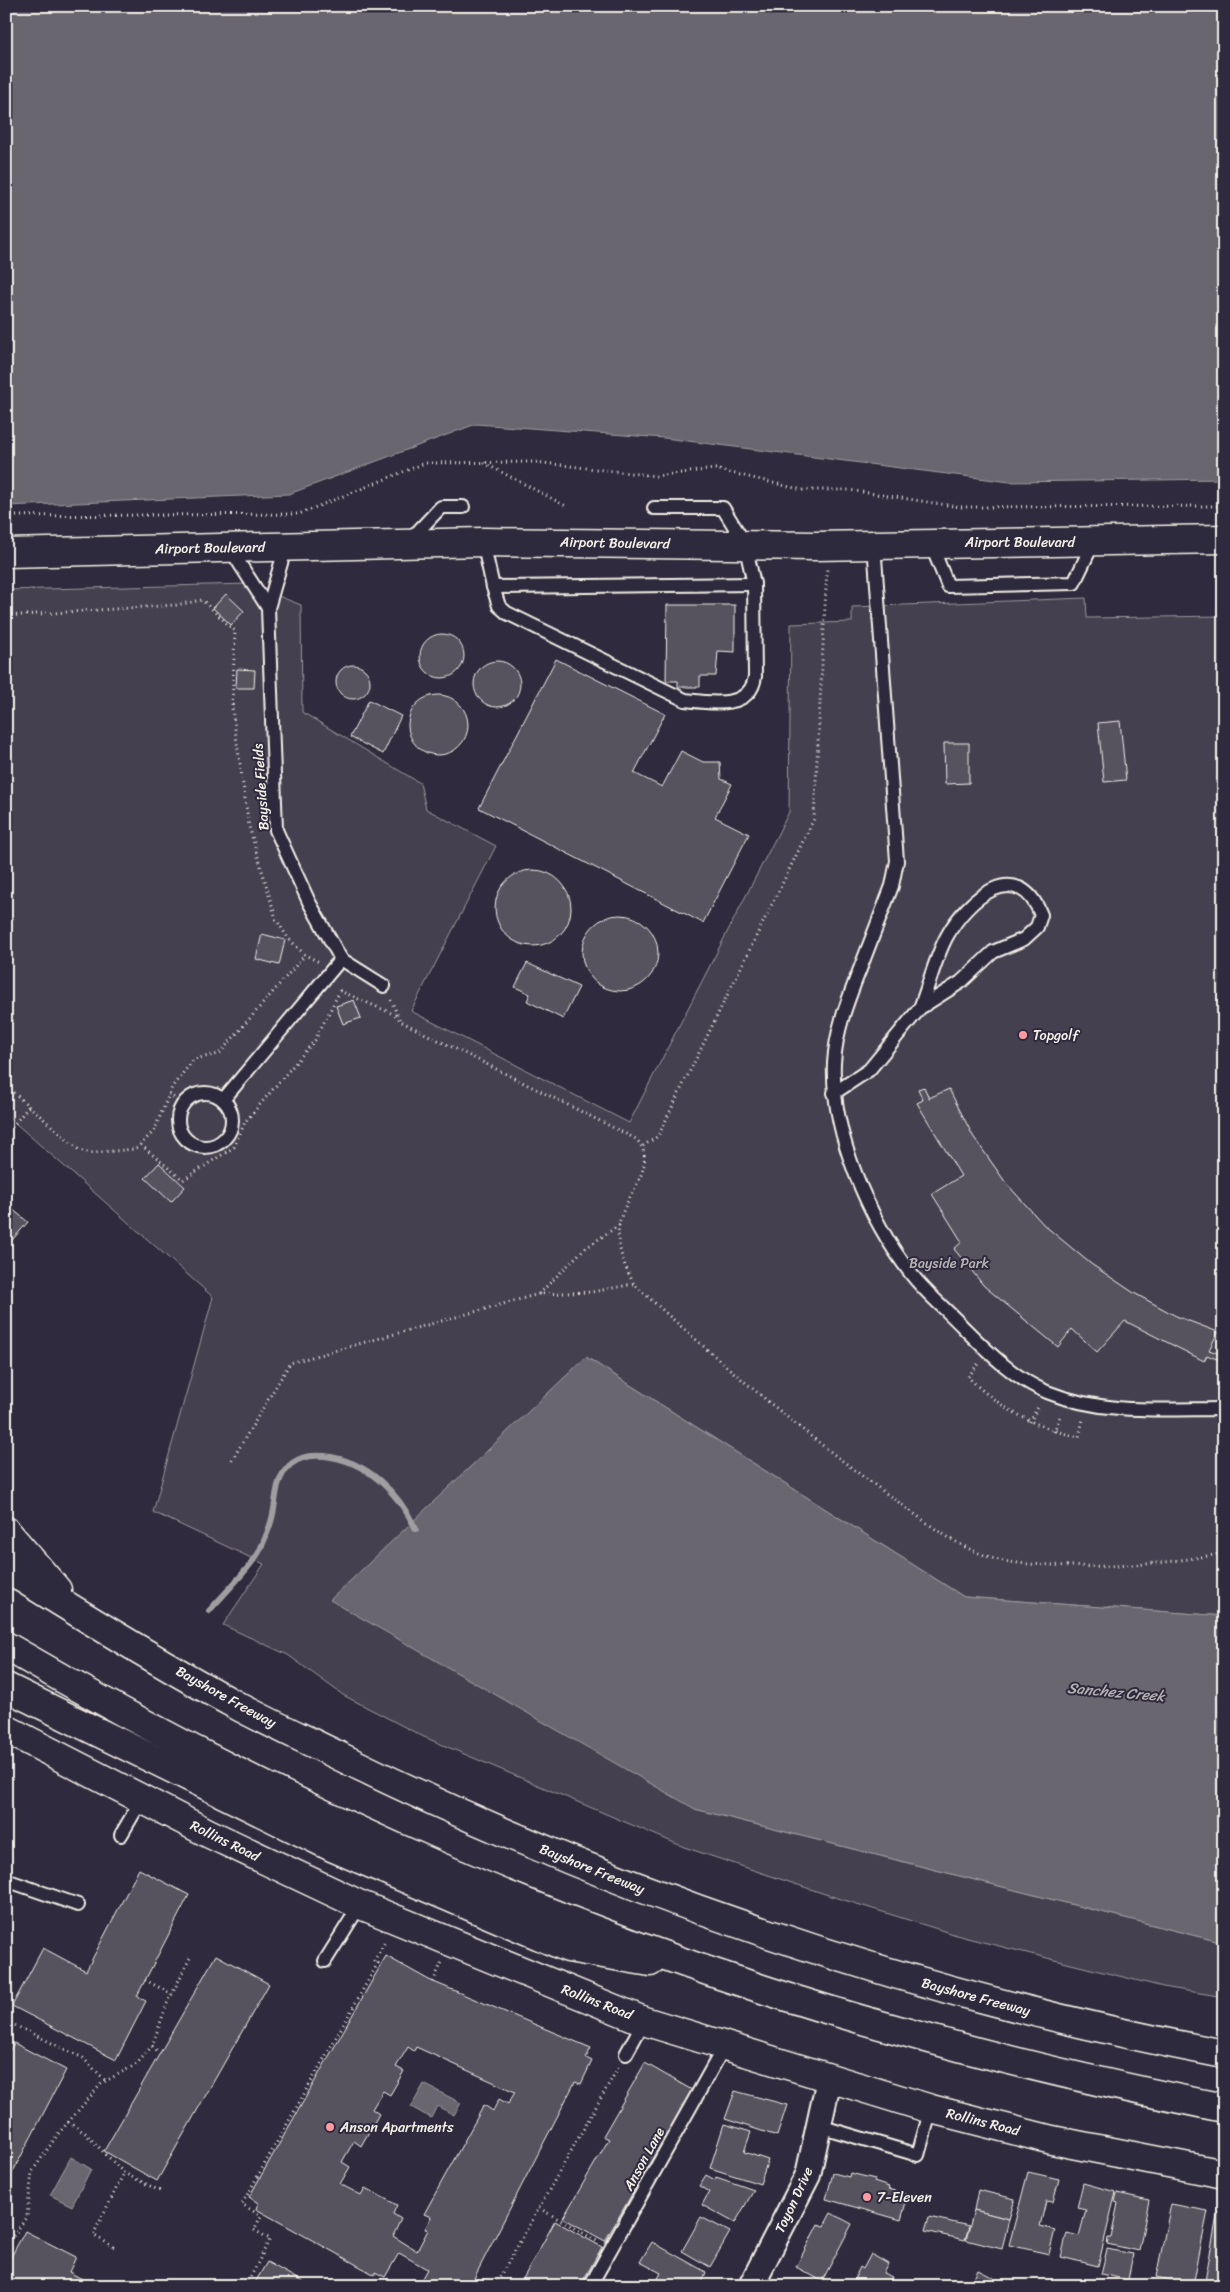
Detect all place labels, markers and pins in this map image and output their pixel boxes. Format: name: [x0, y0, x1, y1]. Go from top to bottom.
place label: Topgolf: [1033, 1023, 1080, 1048]
marker: Topgolf: [1017, 1029, 1029, 1041]
place label: Anson Apartments: [339, 2115, 454, 2140]
marker: Anson Apartments: [324, 2121, 336, 2133]
place label: 7-Eleven: [877, 2185, 932, 2210]
marker: 7-Eleven: [861, 2191, 873, 2203]

